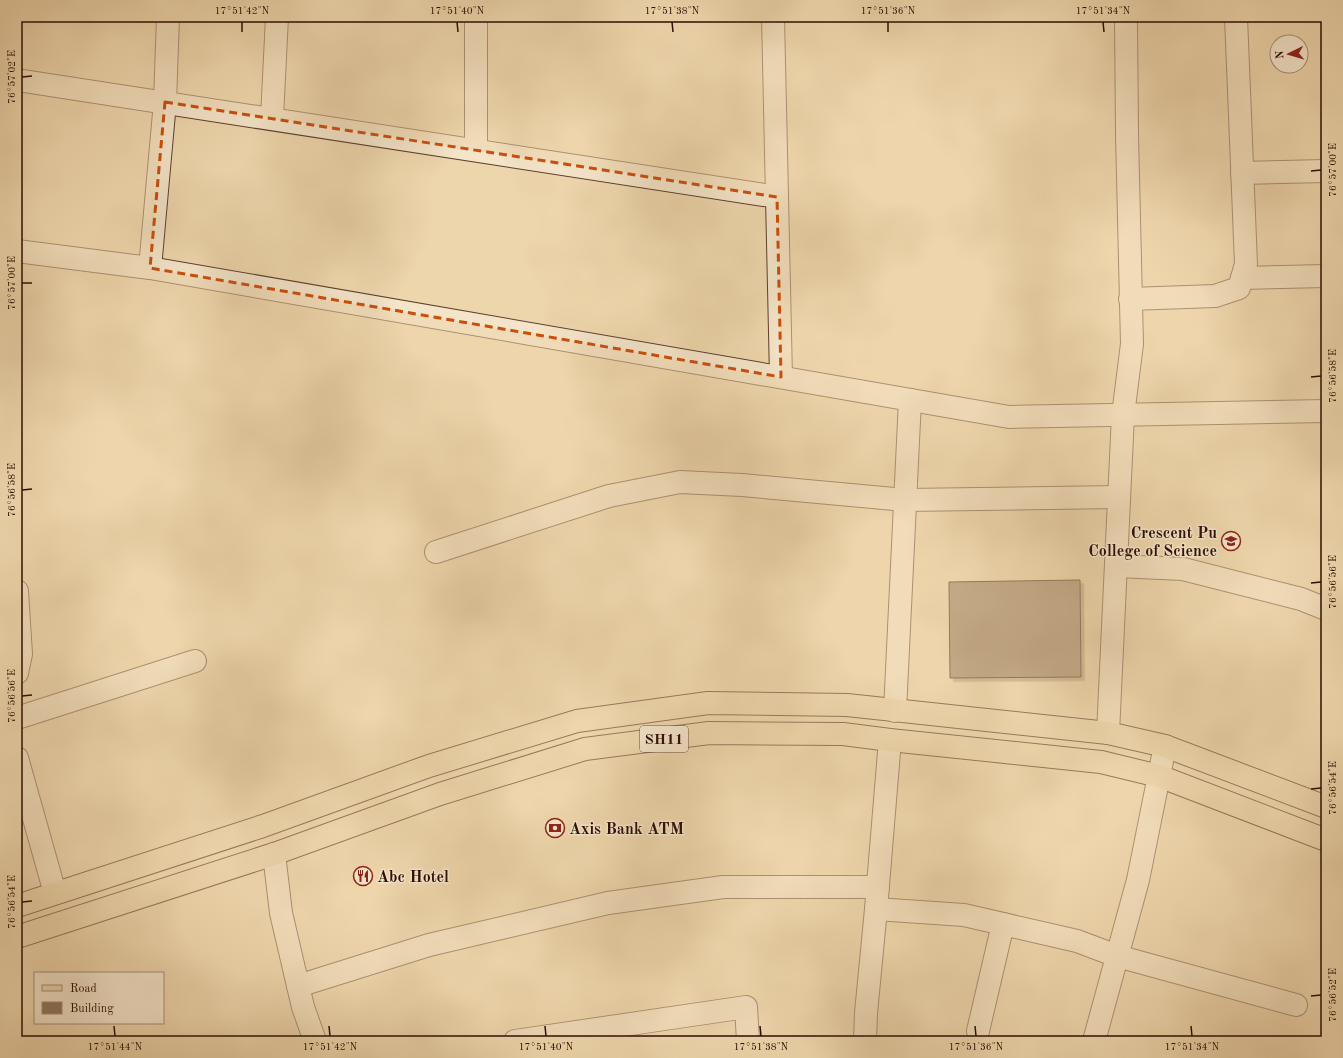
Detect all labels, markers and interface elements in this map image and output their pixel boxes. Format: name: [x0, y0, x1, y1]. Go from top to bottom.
text: 17°51'42"N: [215, 6, 270, 16]
text: 17°51'40"N: [430, 6, 485, 16]
text: 17°51'38"N: [645, 6, 700, 16]
text: 17°51'36"N: [861, 6, 916, 16]
text: 17°51'34"N: [1076, 6, 1131, 16]
north arrow: [1269, 34, 1309, 74]
text: N: [1275, 49, 1286, 59]
text: 76°57'02"E: [7, 50, 17, 104]
text: 76°57'00"E: [1328, 143, 1338, 197]
text: 76°57'00"E: [7, 256, 17, 310]
text: 76°56'58"E: [1328, 349, 1338, 403]
text: 76°56'58"E: [7, 463, 17, 517]
place label: Crescent Pu College of Science: [1088, 526, 1217, 560]
school or university icon: Crescent Pu College of Science: [1220, 530, 1242, 552]
text: 76°56'56"E: [1328, 555, 1338, 609]
text: 76°56'56"E: [7, 669, 17, 723]
road number: SH11: [640, 726, 688, 752]
text: 76°56'54"E: [1328, 761, 1338, 815]
bank icon: Axis Bank ATM: [544, 817, 566, 839]
place label: Axis Bank ATM: [569, 822, 684, 838]
restaurant icon: Abc Hotel: [352, 865, 374, 887]
place label: Abc Hotel: [377, 870, 449, 886]
text: 76°56'54"E: [7, 875, 17, 929]
text: 76°56'52"E: [1328, 968, 1338, 1022]
legend: [34, 972, 164, 1024]
text: Road: [70, 983, 97, 995]
text: Building: [70, 1003, 114, 1015]
text: 17°51'44"N: [88, 1042, 143, 1052]
text: 17°51'42"N: [303, 1042, 358, 1052]
text: 17°51'40"N: [519, 1042, 574, 1052]
text: 17°51'38"N: [734, 1042, 789, 1052]
text: 17°51'36"N: [949, 1042, 1004, 1052]
text: 17°51'34"N: [1165, 1042, 1220, 1052]

